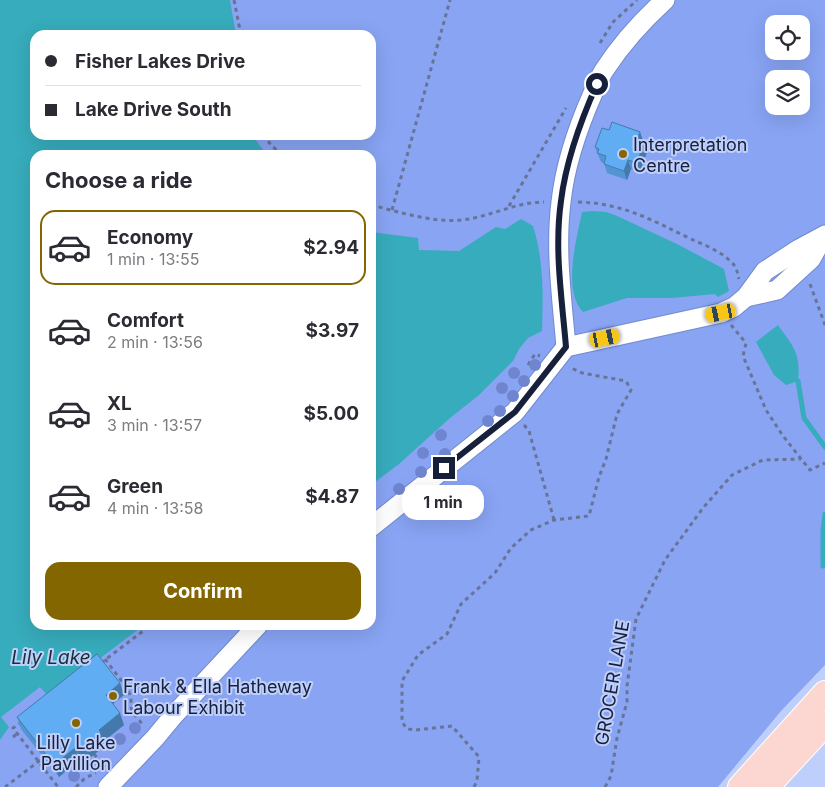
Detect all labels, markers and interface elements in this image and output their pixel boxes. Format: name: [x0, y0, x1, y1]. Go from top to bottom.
map controls: [765, 15, 810, 115]
button: locate: [765, 15, 810, 60]
text: Fisher Lakes Drive: [75, 50, 245, 73]
button: layers: [765, 70, 810, 115]
route start: [586, 73, 608, 95]
text: Lake Drive South: [75, 98, 232, 121]
place label: Interpretation Centre: [633, 134, 748, 176]
marker: Interpretation Centre: [617, 148, 629, 160]
text: Choose a ride: [45, 167, 193, 193]
icon: car: [47, 225, 92, 270]
text: Economy: [107, 226, 193, 249]
text: $2.94: [303, 236, 359, 259]
text: 1 min · 13:55: [107, 249, 199, 269]
car: [704, 303, 737, 323]
icon: car: [47, 308, 92, 353]
text: Comfort: [107, 309, 184, 332]
text: $3.97: [306, 319, 359, 342]
car: [588, 328, 621, 348]
text: 2 min · 13:56: [107, 332, 203, 352]
icon: car: [47, 391, 92, 436]
text: XL: [107, 392, 132, 415]
text: $5.00: [303, 402, 359, 425]
text: 3 min · 13:57: [107, 415, 202, 435]
route end: [433, 457, 455, 479]
icon: car: [47, 474, 92, 519]
text: Green: [107, 475, 163, 498]
text: $4.87: [305, 485, 359, 508]
callout: 1 min: [403, 486, 485, 520]
text: 1 min: [423, 492, 463, 512]
text: 4 min · 13:58: [107, 498, 203, 518]
button: Confirm: [45, 562, 361, 620]
street label: GROCER LANE: [591, 619, 633, 747]
water label: Lily Lake: [11, 646, 91, 669]
place label: Frank & Ella Hatheway Labour Exhibit: [123, 676, 312, 718]
marker: Frank & Ella Hatheway Labour Exhibit: [107, 690, 119, 702]
marker: Lilly Lake Pavillion: [70, 717, 82, 729]
place label: Lilly Lake Pavillion: [37, 732, 115, 774]

